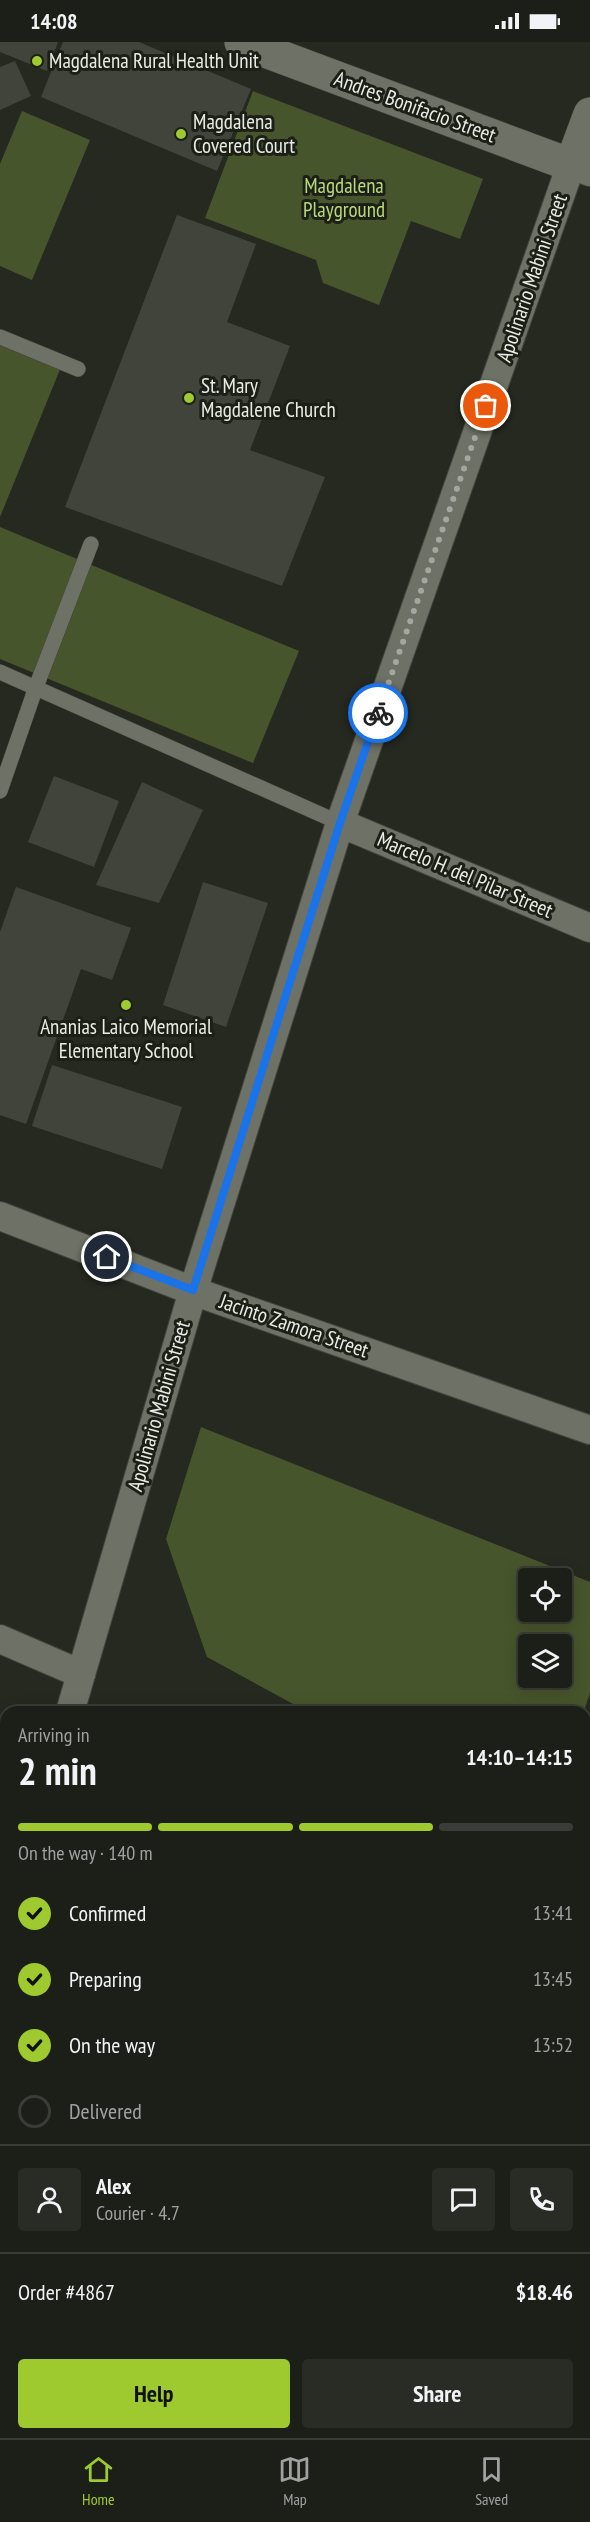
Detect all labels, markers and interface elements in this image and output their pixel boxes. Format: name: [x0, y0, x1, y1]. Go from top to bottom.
text: 14:08: [30, 7, 78, 35]
place label: Magdalena Rural Health Unit: [49, 47, 259, 74]
marker: Magdalena Rural Health Unit: [30, 54, 44, 68]
street label: Andres Bonifacio Street: [331, 65, 500, 148]
place label: Magdalena Covered Court: [193, 108, 295, 159]
marker: Magdalena Covered Court: [174, 127, 188, 141]
park label: Magdalena Playground: [303, 172, 385, 223]
street label: Apolinario Mabini Street: [490, 190, 573, 366]
place label: St. Mary Magdalene Church: [201, 372, 336, 423]
pin: [460, 380, 511, 431]
icon: bag: [469, 389, 502, 422]
marker: St. Mary Magdalene Church: [182, 391, 196, 405]
courier: [348, 683, 408, 743]
icon: bike: [362, 697, 395, 730]
street label: Marcelo H. del Pilar Street: [373, 825, 557, 924]
marker: Ananias Laico Memorial Elementary School: [119, 998, 133, 1012]
place label: Ananias Laico Memorial Elementary School: [40, 1013, 212, 1064]
pin: [81, 1231, 132, 1282]
icon: home: [90, 1240, 123, 1273]
street label: Jacinto Zamora Street: [215, 1287, 372, 1364]
street label: Apolinario Mabini Street: [121, 1317, 196, 1494]
map controls: [518, 1568, 572, 1688]
button: locate: [518, 1568, 572, 1622]
button: layers: [518, 1634, 572, 1688]
text: Arriving in: [18, 1722, 90, 1748]
text: 14:10–14:15: [466, 1743, 573, 1771]
text: 2 min: [18, 1745, 97, 1796]
text: On the way · 140 m: [18, 1840, 153, 1866]
icon: check: [18, 1897, 51, 1930]
text: Confirmed: [69, 1899, 146, 1927]
text: 13:41: [533, 1900, 573, 1926]
icon: check: [18, 1963, 51, 1996]
text: Preparing: [69, 1965, 142, 1993]
text: 13:45: [533, 1966, 573, 1992]
icon: check: [18, 2029, 51, 2062]
text: On the way: [69, 2031, 155, 2059]
text: 13:52: [533, 2032, 573, 2058]
text: Delivered: [69, 2097, 142, 2125]
button: person: [18, 2168, 81, 2231]
button: chat: [432, 2168, 495, 2231]
button: phone: [510, 2168, 573, 2231]
text: Alex: [96, 2172, 131, 2200]
text: Courier · 4.7: [96, 2200, 180, 2226]
text: Order #4867: [18, 2278, 115, 2306]
text: $18.46: [516, 2278, 573, 2306]
button: Help: [18, 2359, 290, 2428]
button: Share: [302, 2359, 573, 2428]
tab: Home: [82, 2453, 115, 2509]
tab: Map: [278, 2453, 311, 2509]
tab: Saved: [475, 2453, 508, 2509]

